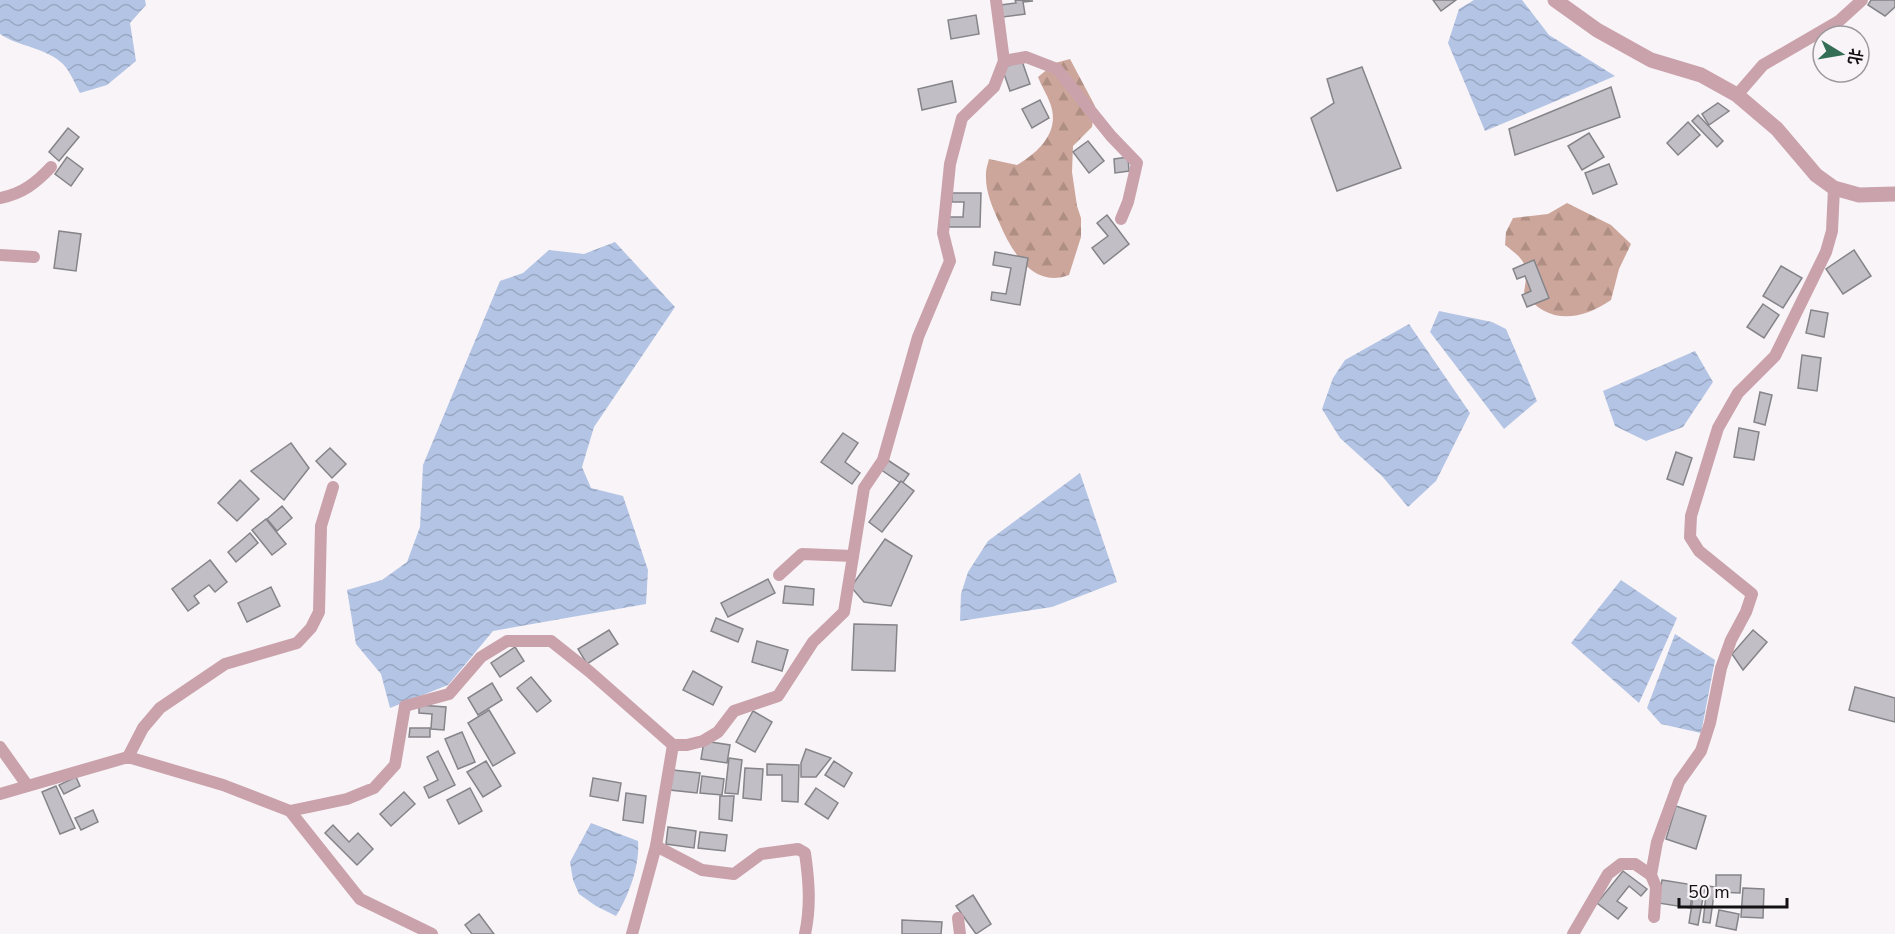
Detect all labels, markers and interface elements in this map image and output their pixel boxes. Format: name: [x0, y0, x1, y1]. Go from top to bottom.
north arrow: [1811, 24, 1871, 84]
text: 北: [1842, 47, 1867, 67]
scale bar: [1679, 871, 1787, 909]
text: 50 m: [1688, 880, 1730, 904]

